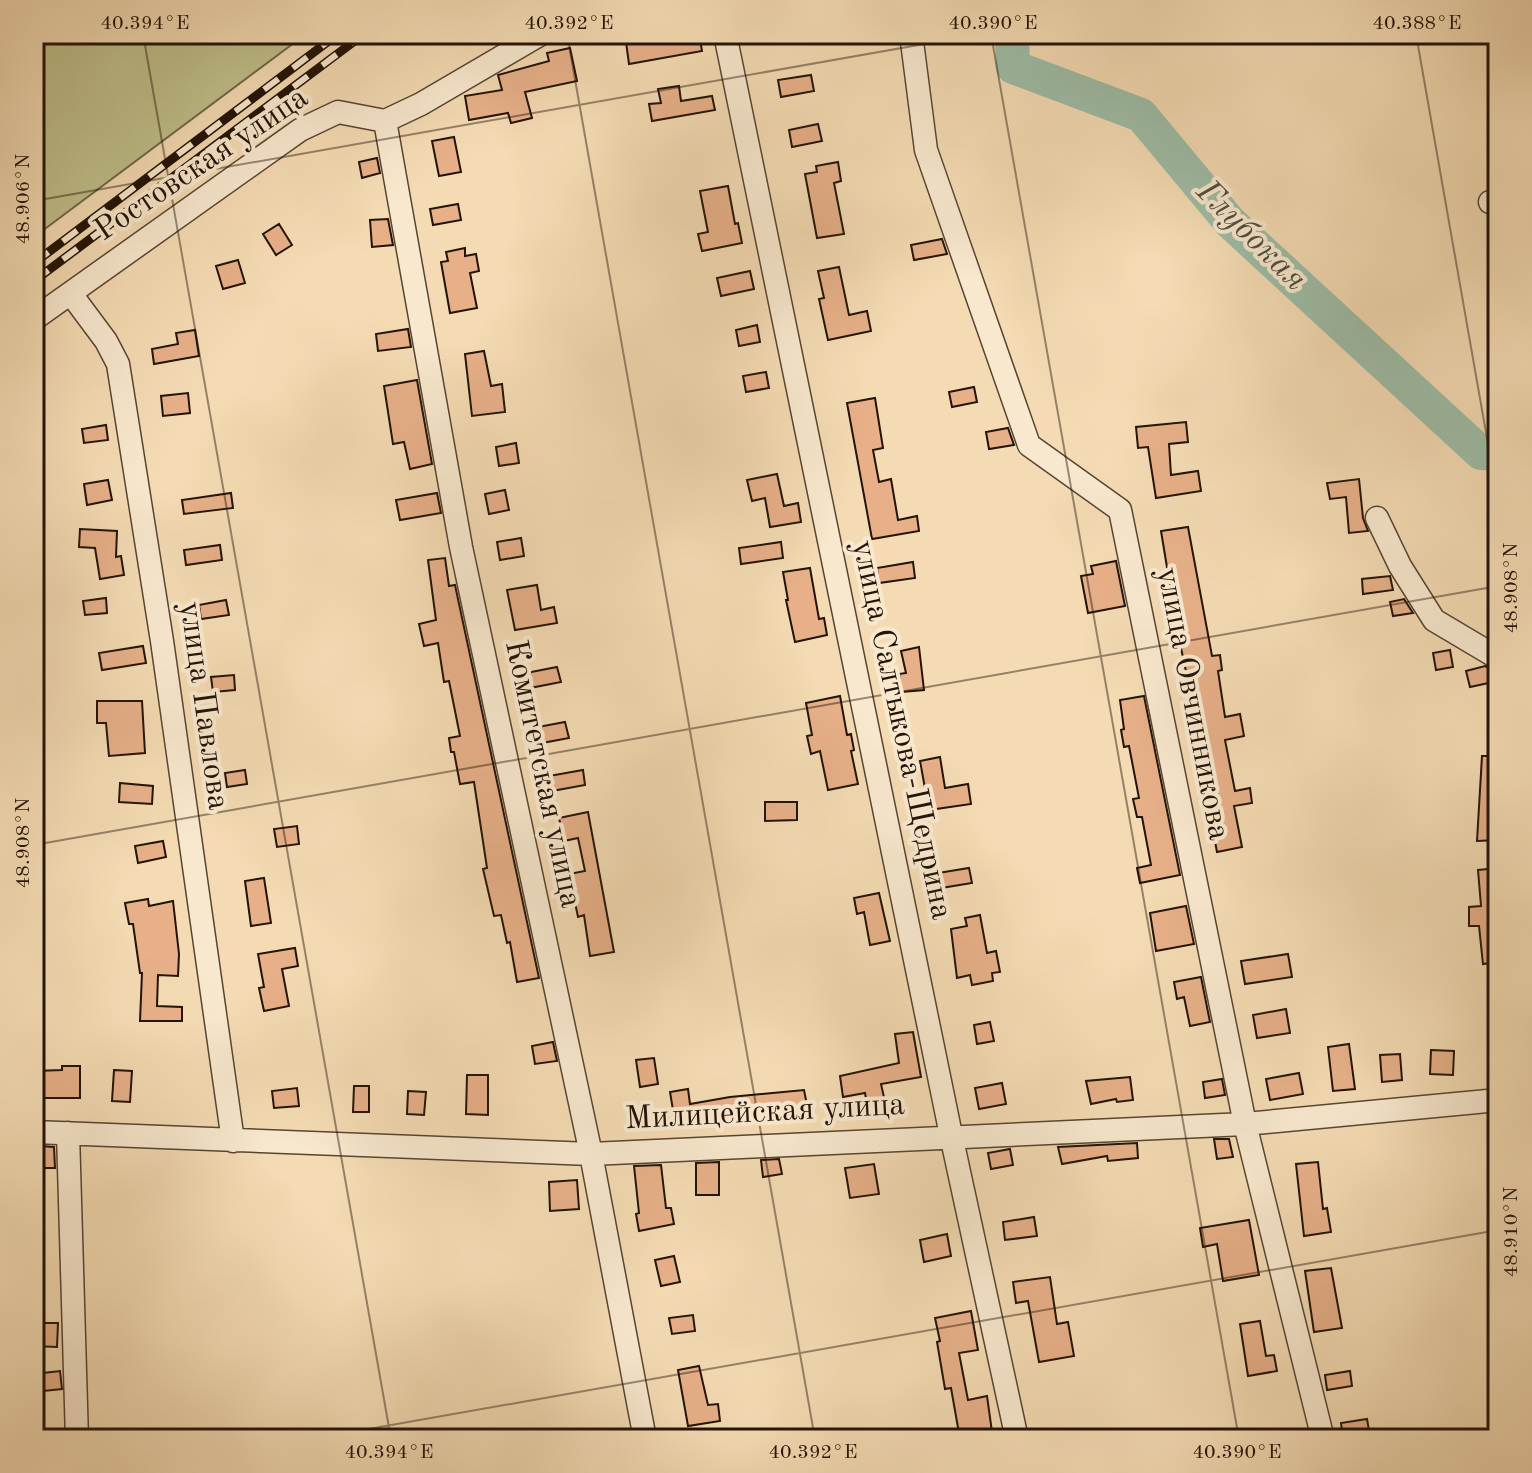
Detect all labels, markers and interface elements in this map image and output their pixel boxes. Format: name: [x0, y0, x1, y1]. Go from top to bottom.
text: 40.394°E: [101, 14, 190, 34]
text: 40.392°E: [525, 14, 614, 34]
text: 40.390°E: [949, 14, 1038, 34]
text: 40.388°E: [1373, 14, 1462, 34]
street label: Ростовская улица: [90, 82, 314, 248]
text: 48.906°N: [14, 154, 34, 244]
water label: Глубокая: [1189, 174, 1313, 298]
street label: улица Салтыкова-Щедрина: [845, 537, 957, 923]
text: 48.908°N: [1502, 543, 1522, 633]
street label: улица Овчинникова: [1150, 565, 1234, 843]
street label: улица Павлова: [173, 600, 234, 813]
street label: Комитетская улица: [498, 637, 586, 911]
text: 48.908°N: [14, 798, 34, 888]
street label: Милицейская улица: [624, 1090, 906, 1136]
text: 48.910°N: [1502, 1187, 1522, 1277]
text: 40.394°E: [345, 1443, 434, 1463]
text: 40.392°E: [769, 1443, 858, 1463]
text: 40.390°E: [1193, 1443, 1282, 1463]

